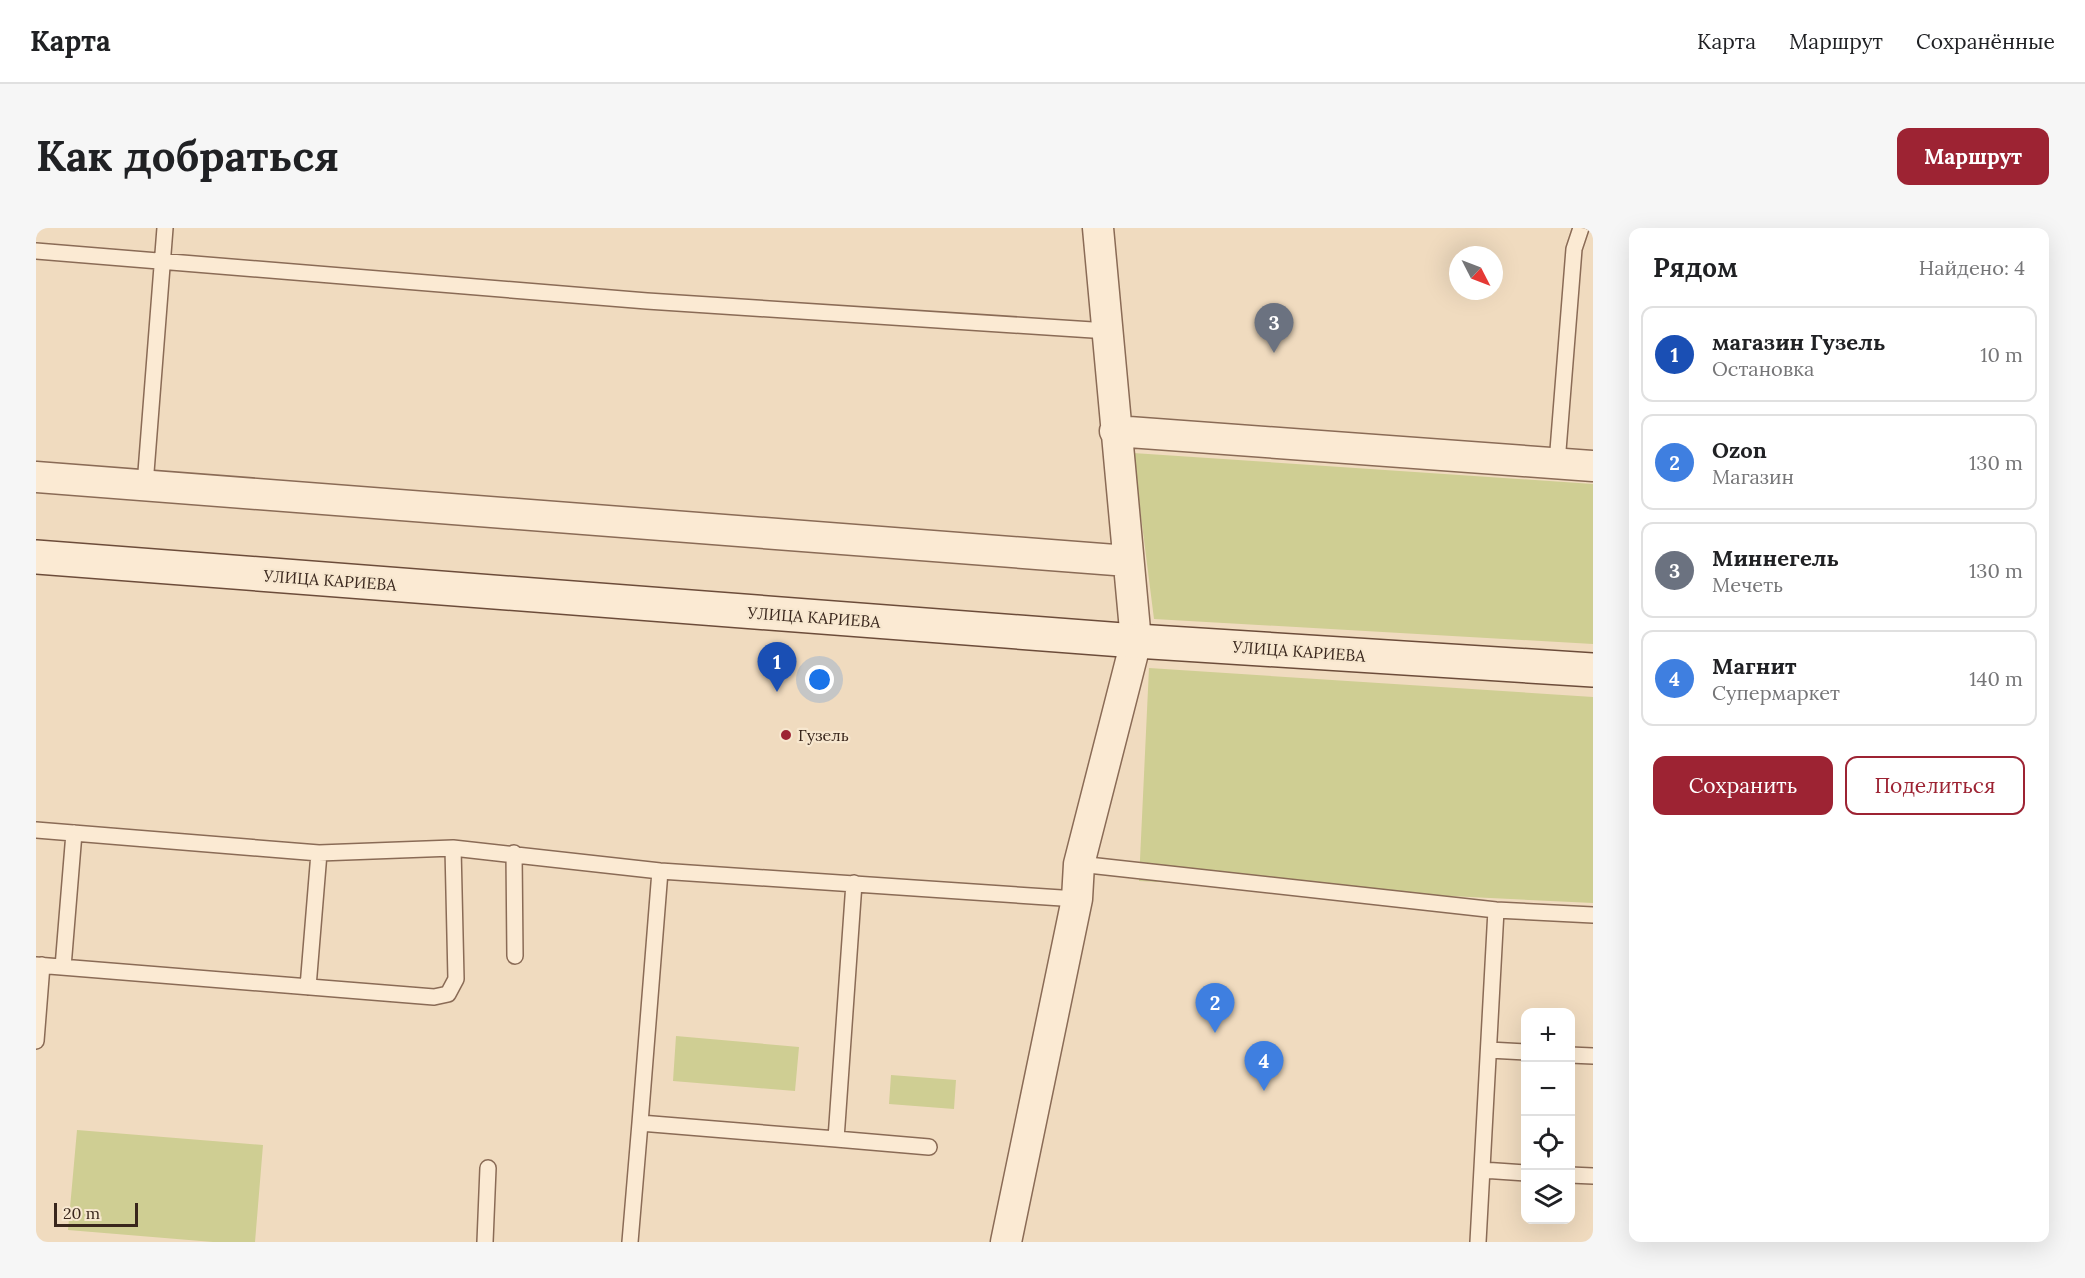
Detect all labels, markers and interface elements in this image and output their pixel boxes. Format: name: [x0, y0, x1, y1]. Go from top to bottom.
text: Карта: [30, 23, 111, 59]
text: Карта: [1697, 28, 1756, 55]
text: Маршрут: [1789, 28, 1883, 55]
text: Сохранённые: [1916, 28, 2055, 55]
button: Маршрут: [1897, 128, 2049, 185]
text: Как добраться: [36, 129, 339, 183]
north arrow: [1449, 246, 1503, 300]
text: Рядом: [1653, 251, 1738, 284]
text: Найдено: 4: [1919, 255, 2025, 280]
pin: 3: [1254, 304, 1294, 353]
text: магазин Гузель: [1712, 328, 1885, 356]
text: 1: [1670, 342, 1679, 367]
text: 10 m: [1980, 342, 2023, 367]
text: Остановка: [1712, 356, 1814, 381]
text: Ozon: [1712, 436, 1767, 464]
text: 2: [1669, 450, 1680, 475]
text: 130 m: [1969, 450, 2023, 475]
text: Магазин: [1712, 464, 1794, 489]
text: Миннегель: [1712, 544, 1839, 572]
text: 3: [1669, 558, 1680, 583]
text: 130 m: [1969, 558, 2023, 583]
street label: УЛИЦА КАРИЕВА: [262, 565, 398, 595]
text: Мечеть: [1712, 572, 1783, 597]
street label: УЛИЦА КАРИЕВА: [746, 602, 882, 632]
street label: УЛИЦА КАРИЕВА: [1231, 636, 1367, 666]
pin: 1: [758, 642, 796, 692]
text: Магнит: [1712, 652, 1796, 680]
your location: [805, 665, 834, 694]
text: 4: [1669, 666, 1680, 691]
text: 140 m: [1969, 666, 2023, 691]
text: Супермаркет: [1712, 680, 1840, 705]
place label: Гузель: [798, 725, 849, 745]
marker: Гузель: [779, 728, 793, 742]
button: Сохранить: [1653, 756, 1833, 815]
button: Поделиться: [1845, 756, 2025, 815]
pin: 2: [1196, 984, 1234, 1033]
map controls: [1521, 1008, 1575, 1224]
button: +: [1521, 1008, 1575, 1062]
pin: 4: [1244, 1042, 1284, 1091]
button: −: [1521, 1062, 1575, 1116]
button: locate: [1521, 1116, 1575, 1170]
button: layers: [1521, 1170, 1575, 1224]
scale bar: [54, 1200, 138, 1228]
text: 20 m: [63, 1203, 100, 1223]

